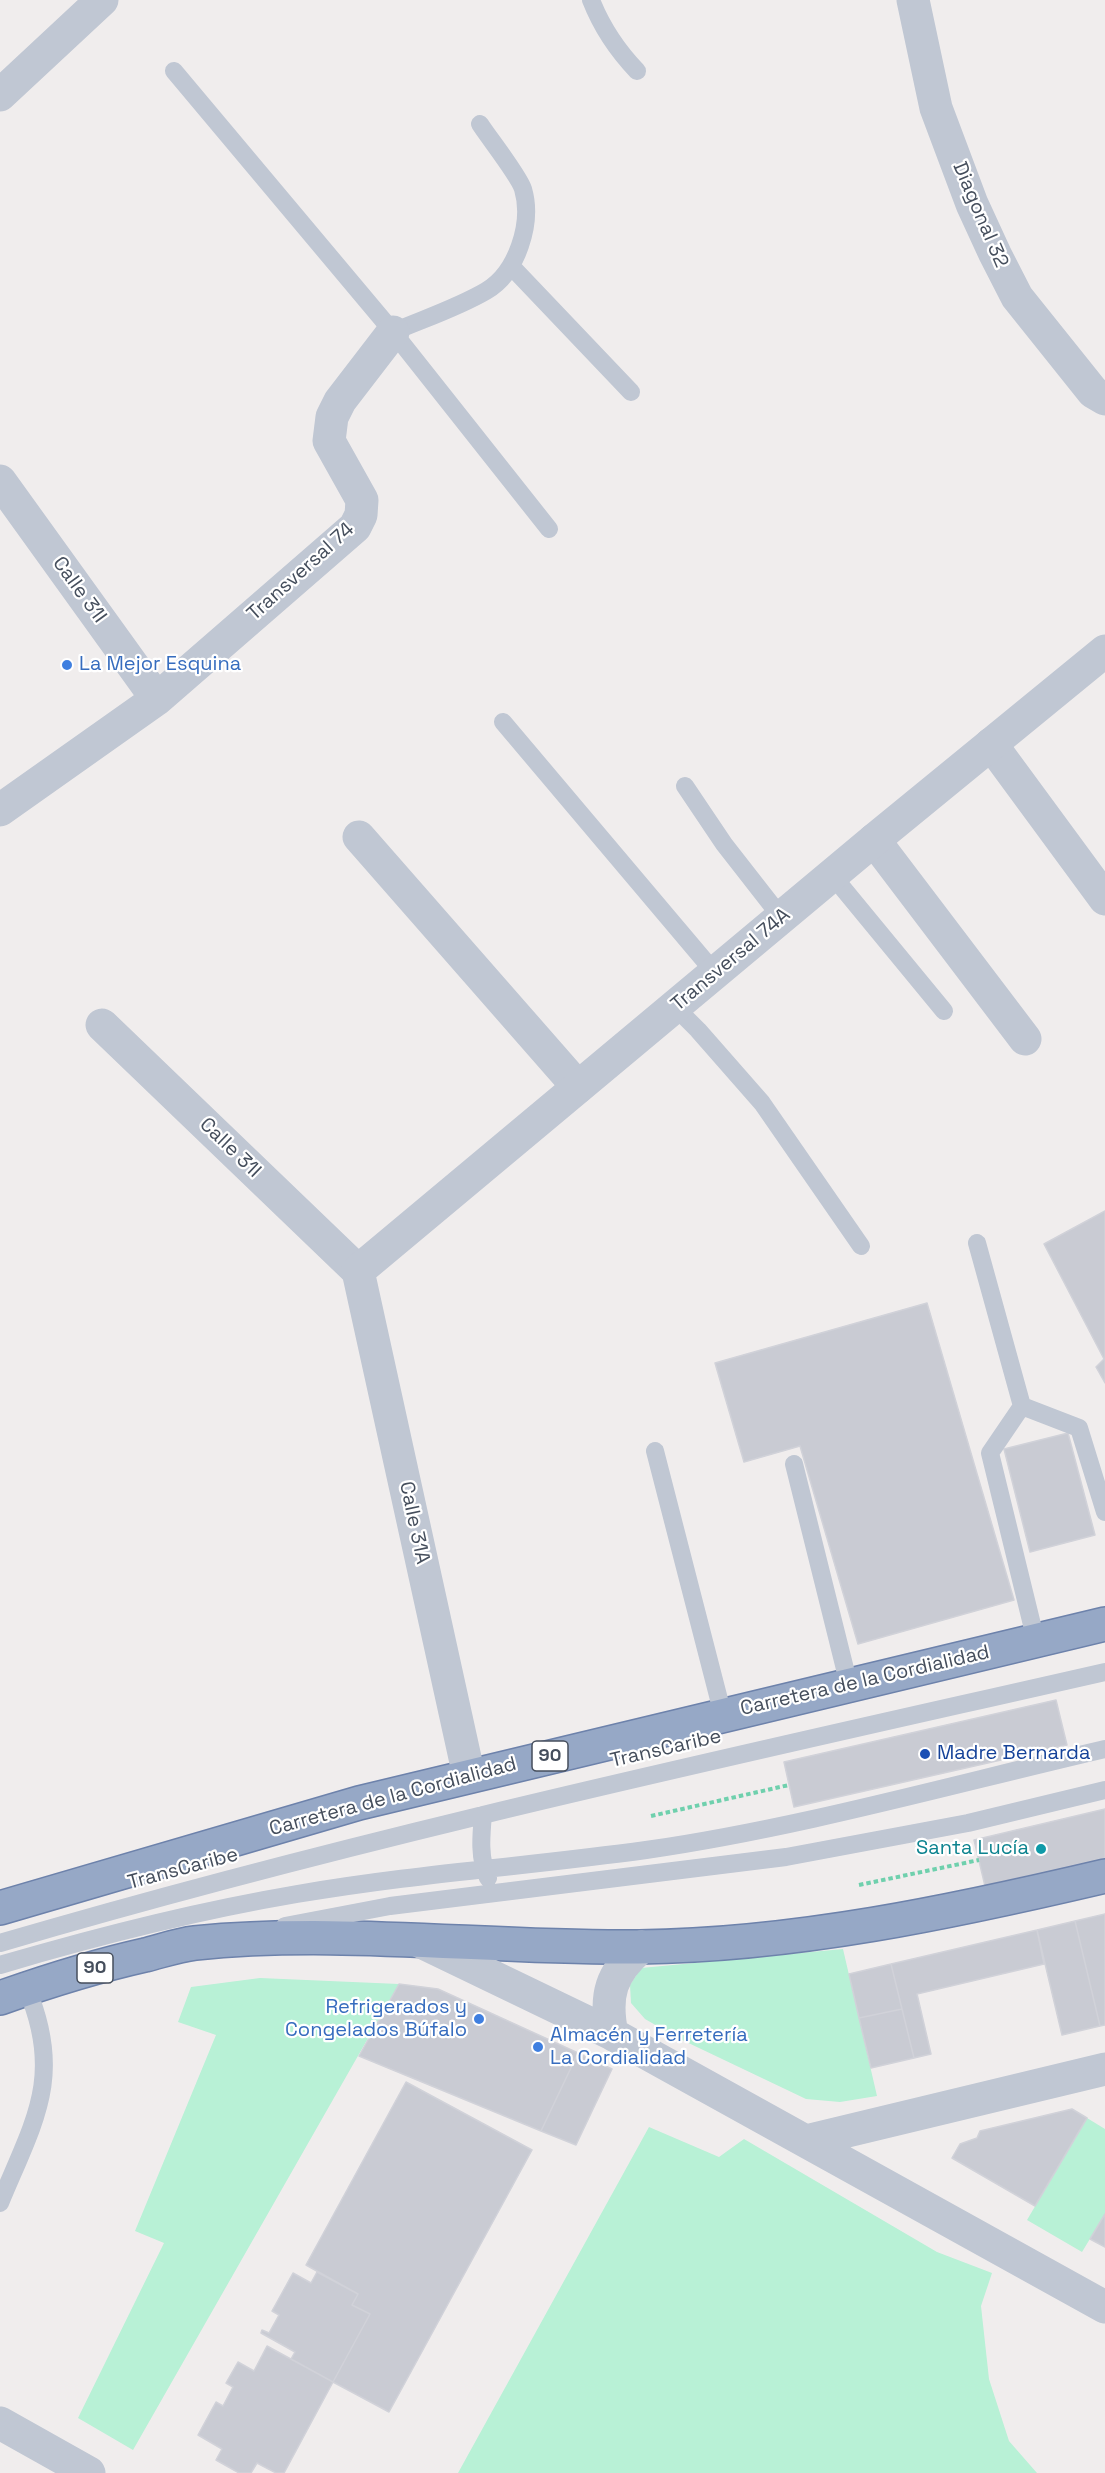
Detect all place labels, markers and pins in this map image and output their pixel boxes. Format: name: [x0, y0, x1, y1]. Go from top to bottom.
place label: La Mejor Esquina: [79, 653, 241, 677]
marker: La Mejor Esquina: [60, 658, 74, 672]
place label: Madre Bernarda: [937, 1742, 1090, 1766]
marker: Madre Bernarda: [918, 1747, 932, 1761]
place label: Santa Lucía: [916, 1837, 1029, 1861]
marker: Santa Lucía: [1034, 1842, 1048, 1856]
place label: Refrigerados y Congelados Búfalo: [285, 1996, 467, 2043]
marker: Refrigerados y Congelados Búfalo: [472, 2012, 486, 2026]
place label: Almacén y Ferretería La Cordialidad: [550, 2024, 748, 2071]
marker: Almacén y Ferretería La Cordialidad: [531, 2040, 545, 2054]

